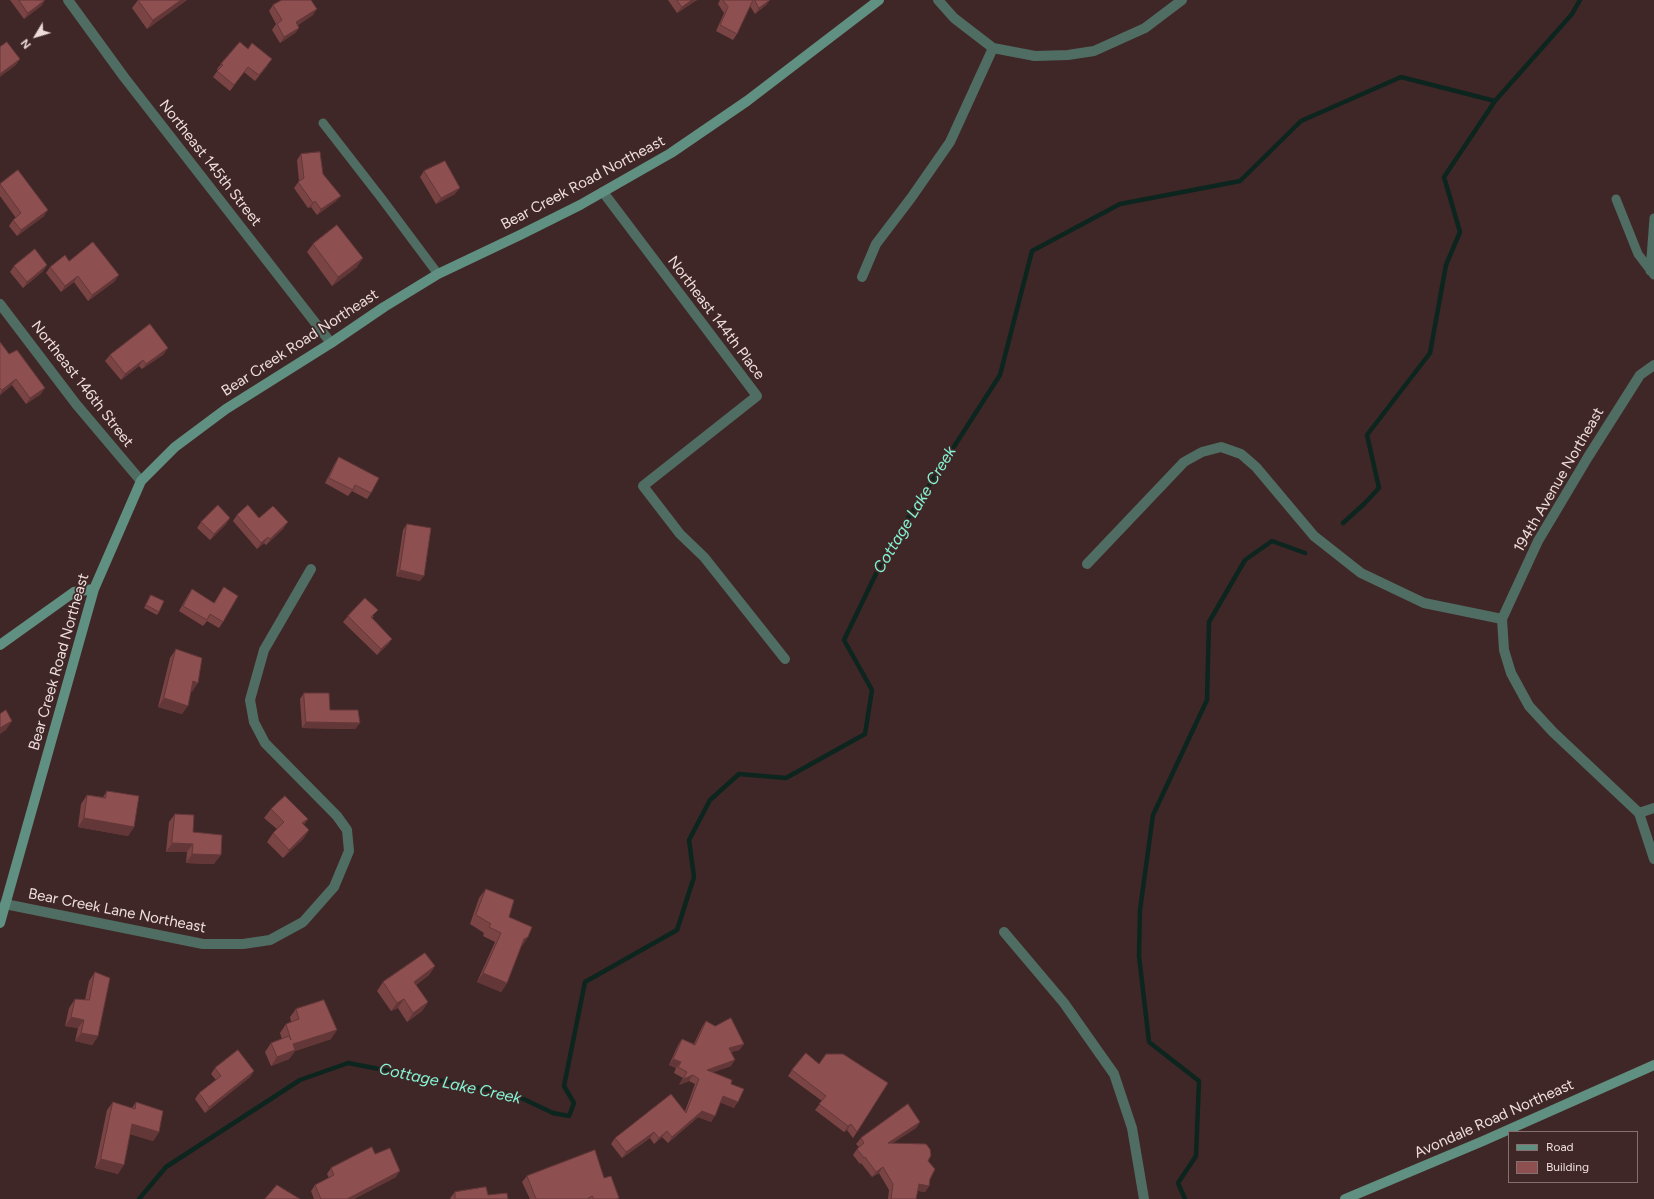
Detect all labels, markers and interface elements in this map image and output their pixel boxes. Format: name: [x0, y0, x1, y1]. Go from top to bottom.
north arrow: [16, 16, 56, 56]
text: N: [18, 36, 34, 51]
street label: Northeast 145th Street: [155, 96, 265, 230]
street label: Bear Creek Road Northeast: [498, 132, 668, 234]
street label: Northeast 144th Place: [664, 253, 768, 383]
street label: Bear Creek Road Northeast: [218, 286, 382, 400]
street label: Northeast 146th Street: [27, 317, 137, 451]
street label: 194th Avenue Northeast: [1510, 404, 1608, 556]
water label: Cottage Lake Creek: [869, 443, 961, 577]
street label: Bear Creek Road Northeast: [25, 571, 93, 753]
street label: Bear Creek Lane Northeast: [27, 885, 207, 937]
water label: Cottage Lake Creek: [377, 1060, 523, 1108]
street label: Avondale Road Northeast: [1412, 1076, 1576, 1162]
legend: [1508, 1131, 1638, 1183]
text: Building: [1546, 1160, 1589, 1174]

